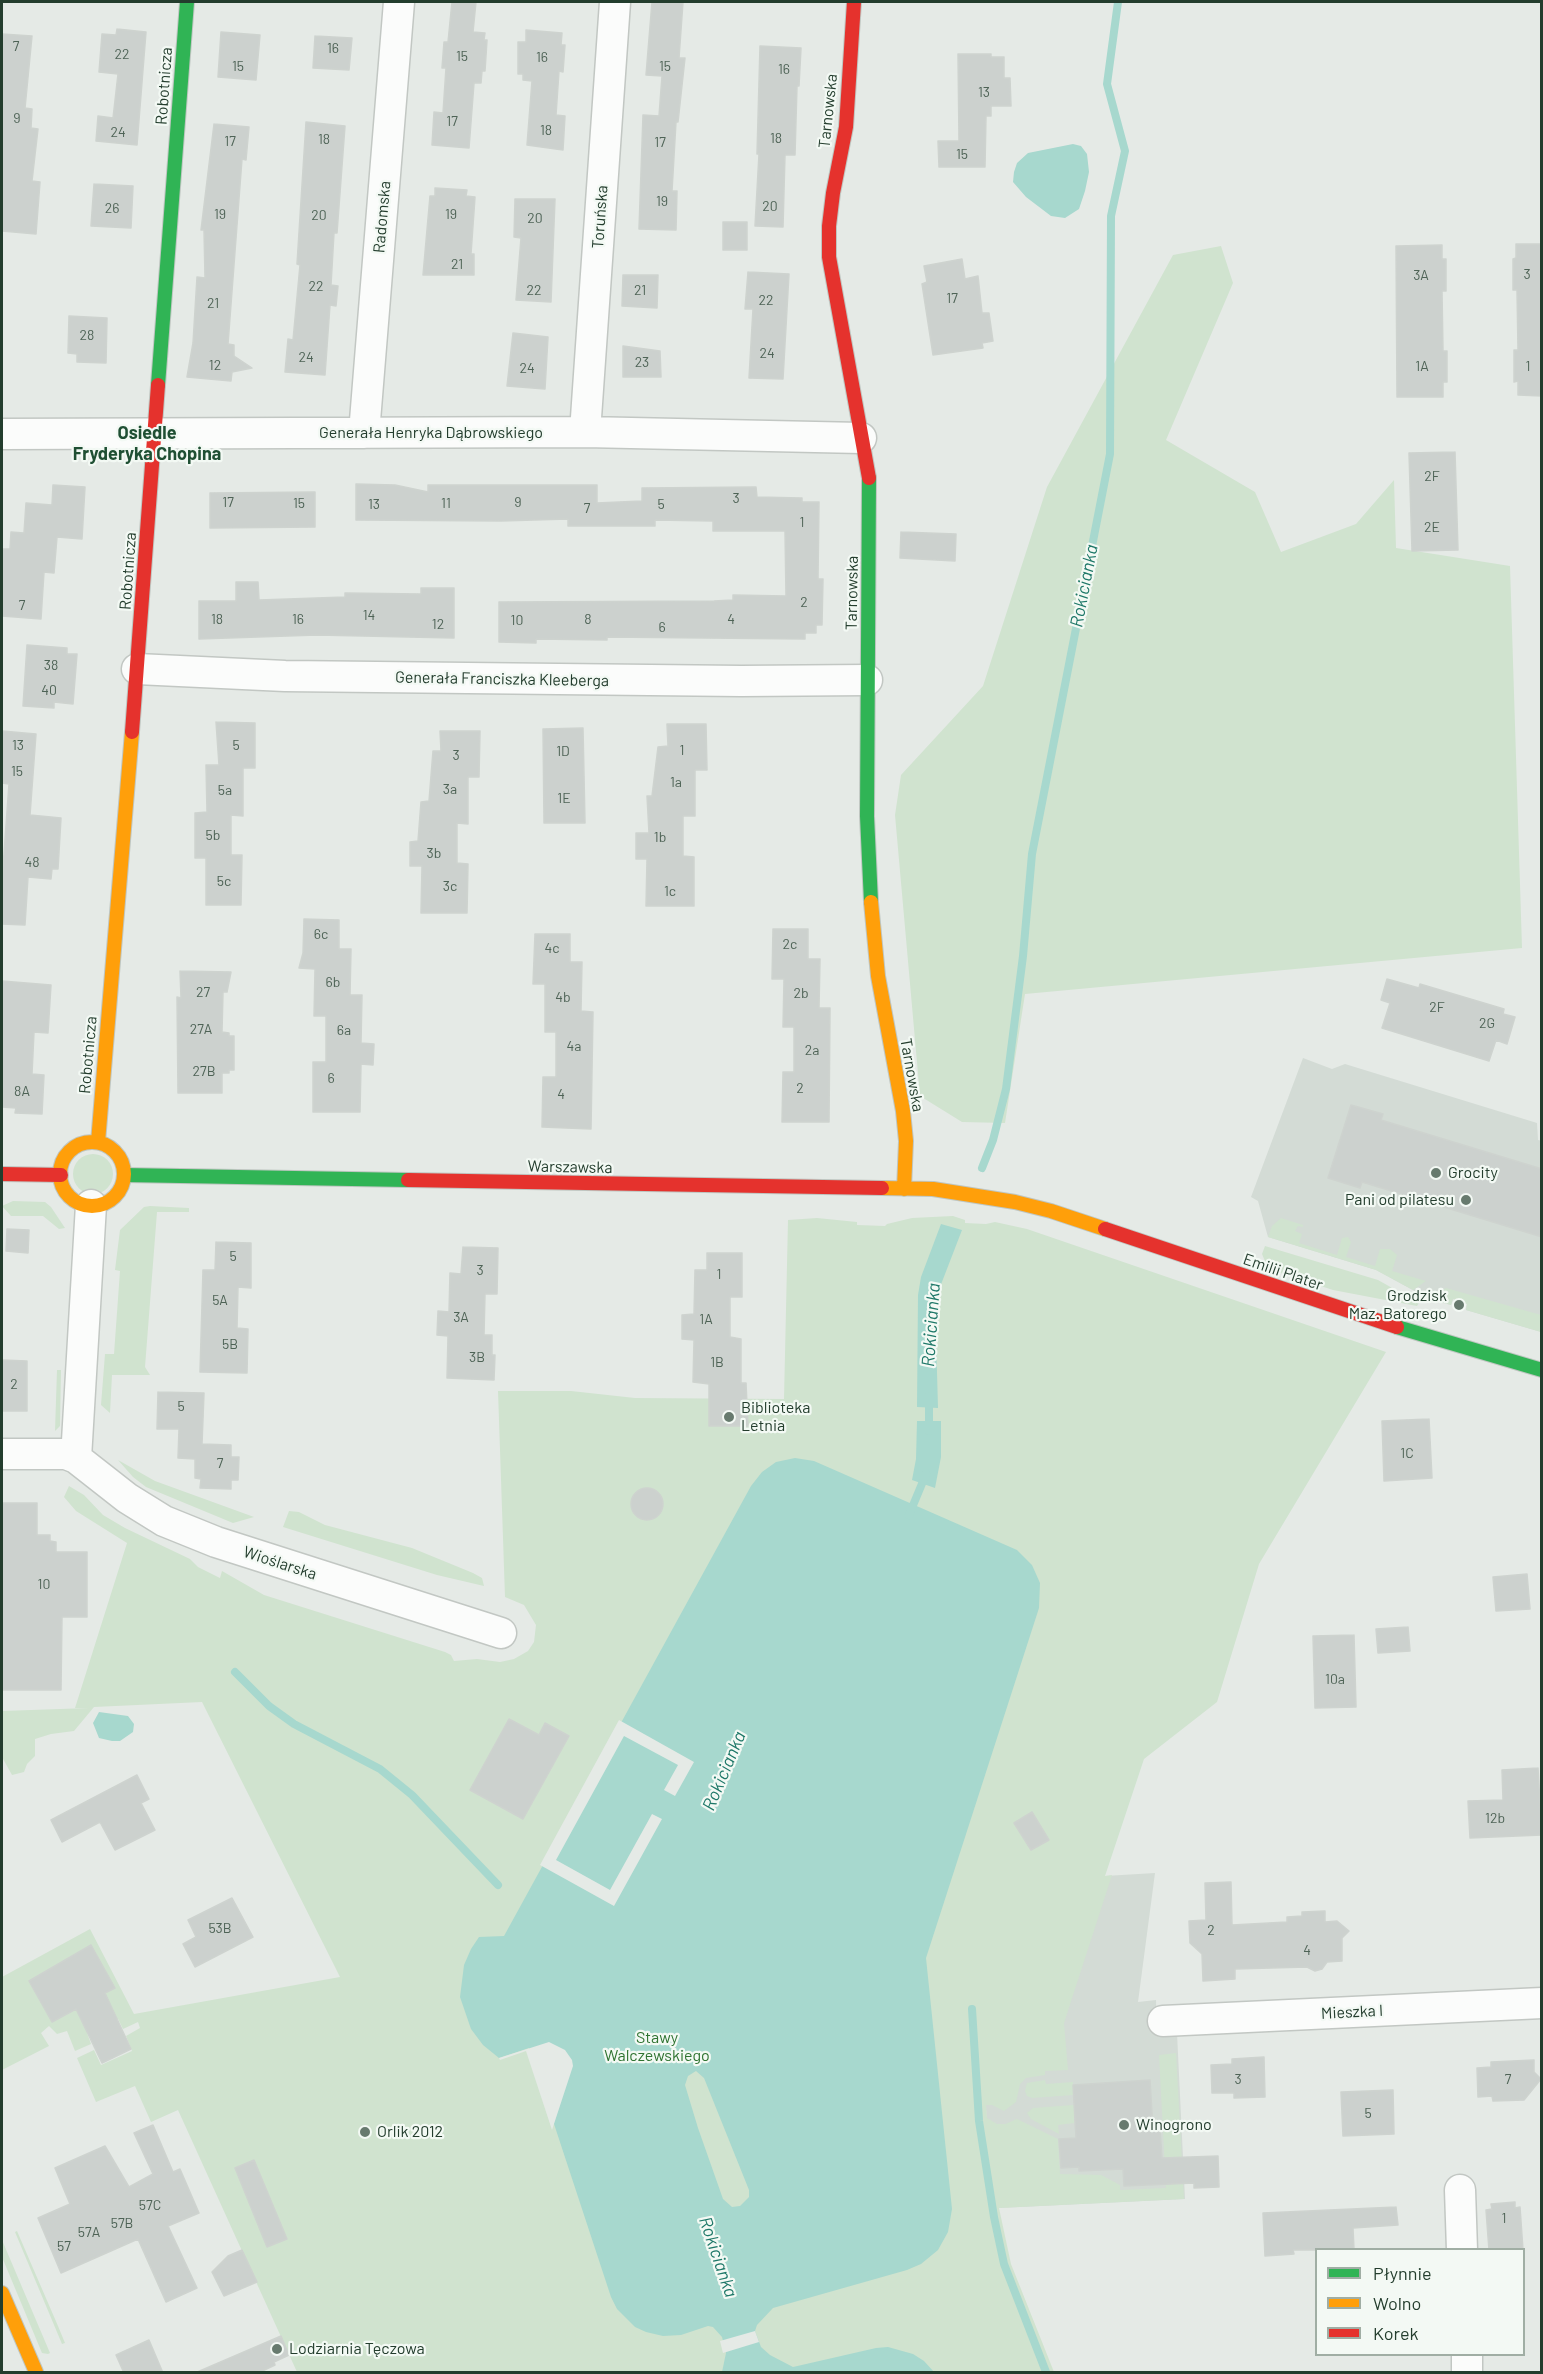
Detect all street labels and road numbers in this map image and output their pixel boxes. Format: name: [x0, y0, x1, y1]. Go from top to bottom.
street label: Robotnicza: [152, 46, 176, 126]
street label: Tarnowska: [815, 73, 841, 149]
street label: Radomska: [369, 180, 395, 254]
street label: Toruńska: [588, 185, 612, 249]
street label: Generała Henryka Dąbrowskiego: [319, 423, 543, 443]
street label: Robotnicza: [116, 531, 140, 611]
street label: Tarnowska: [842, 556, 862, 630]
street label: Generała Franciszka Kleeberga: [395, 668, 609, 690]
street label: Robotnicza: [75, 1015, 101, 1095]
street label: Tarnowska: [896, 1037, 928, 1113]
street label: Warszawska: [527, 1157, 613, 1177]
street label: Emilii Plater: [1241, 1249, 1325, 1295]
street label: Wioślarska: [241, 1542, 319, 1584]
street label: Mieszka I: [1320, 2001, 1384, 2023]

